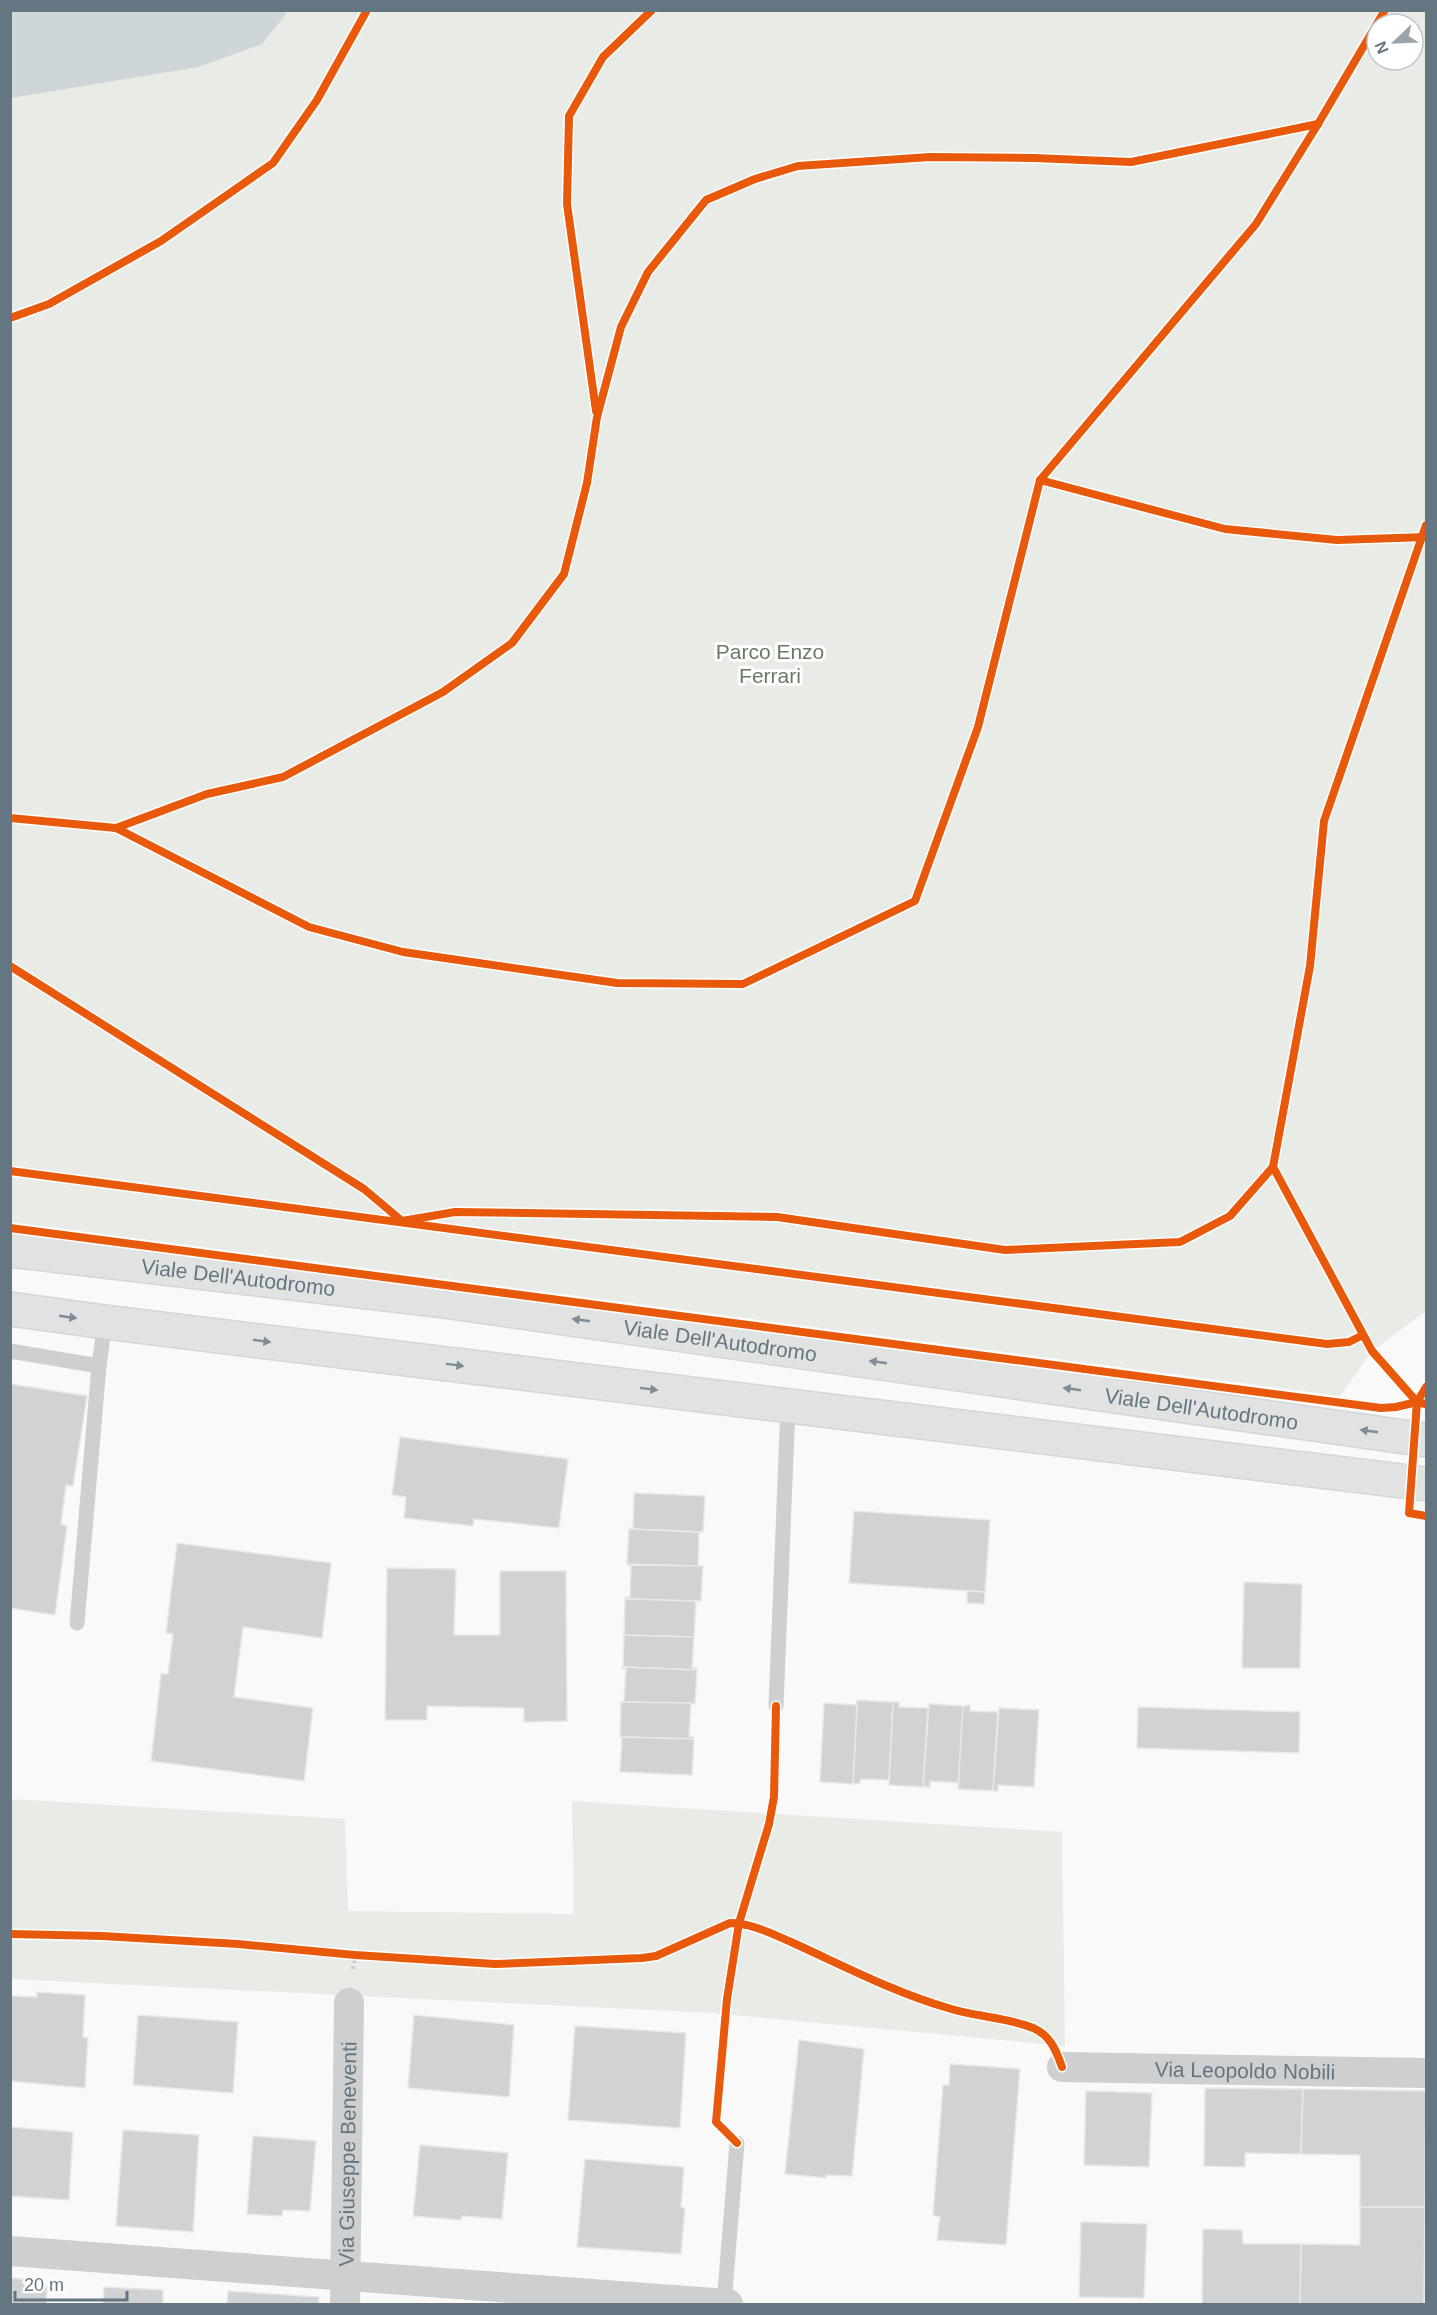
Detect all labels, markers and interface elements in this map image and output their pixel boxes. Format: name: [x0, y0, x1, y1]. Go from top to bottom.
north arrow: [1365, 12, 1425, 72]
text: N: [1372, 39, 1392, 56]
park label: Parco Enzo Ferrari: [716, 640, 824, 687]
street label: Viale Dell'Autodromo: [140, 1254, 337, 1300]
one-way arrow: [59, 1312, 78, 1321]
one-way arrow: [572, 1315, 591, 1325]
street label: Viale Dell'Autodromo: [622, 1315, 819, 1365]
one-way arrow: [252, 1337, 271, 1346]
one-way arrow: [869, 1358, 888, 1367]
one-way arrow: [446, 1360, 465, 1370]
street label: Viale Dell'Autodromo: [1103, 1383, 1300, 1433]
one-way arrow: [640, 1384, 659, 1394]
one-way arrow: [1062, 1385, 1081, 1394]
one-way arrow: [1359, 1427, 1378, 1436]
street label: Via Giuseppe Beneventi: [334, 2041, 360, 2267]
street label: Via Leopoldo Nobili: [1154, 2057, 1336, 2083]
scale bar: [15, 2264, 128, 2302]
text: 20 m: [24, 2275, 64, 2295]

